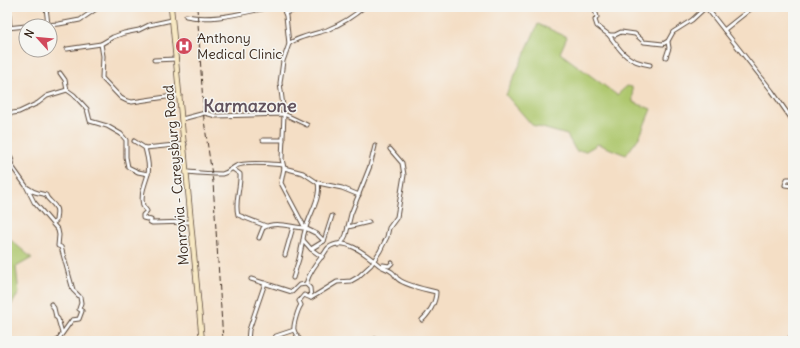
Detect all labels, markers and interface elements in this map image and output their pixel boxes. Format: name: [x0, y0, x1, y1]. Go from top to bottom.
north arrow: [18, 18, 58, 58]
text: N: [21, 27, 37, 40]
place label: Anthony Medical Clinic: [197, 29, 283, 63]
hospital icon: Anthony Medical Clinic: [174, 36, 194, 56]
street label: Monrovia - Careysburg Road: [159, 84, 193, 266]
district label: Karmazone: [203, 94, 297, 117]

